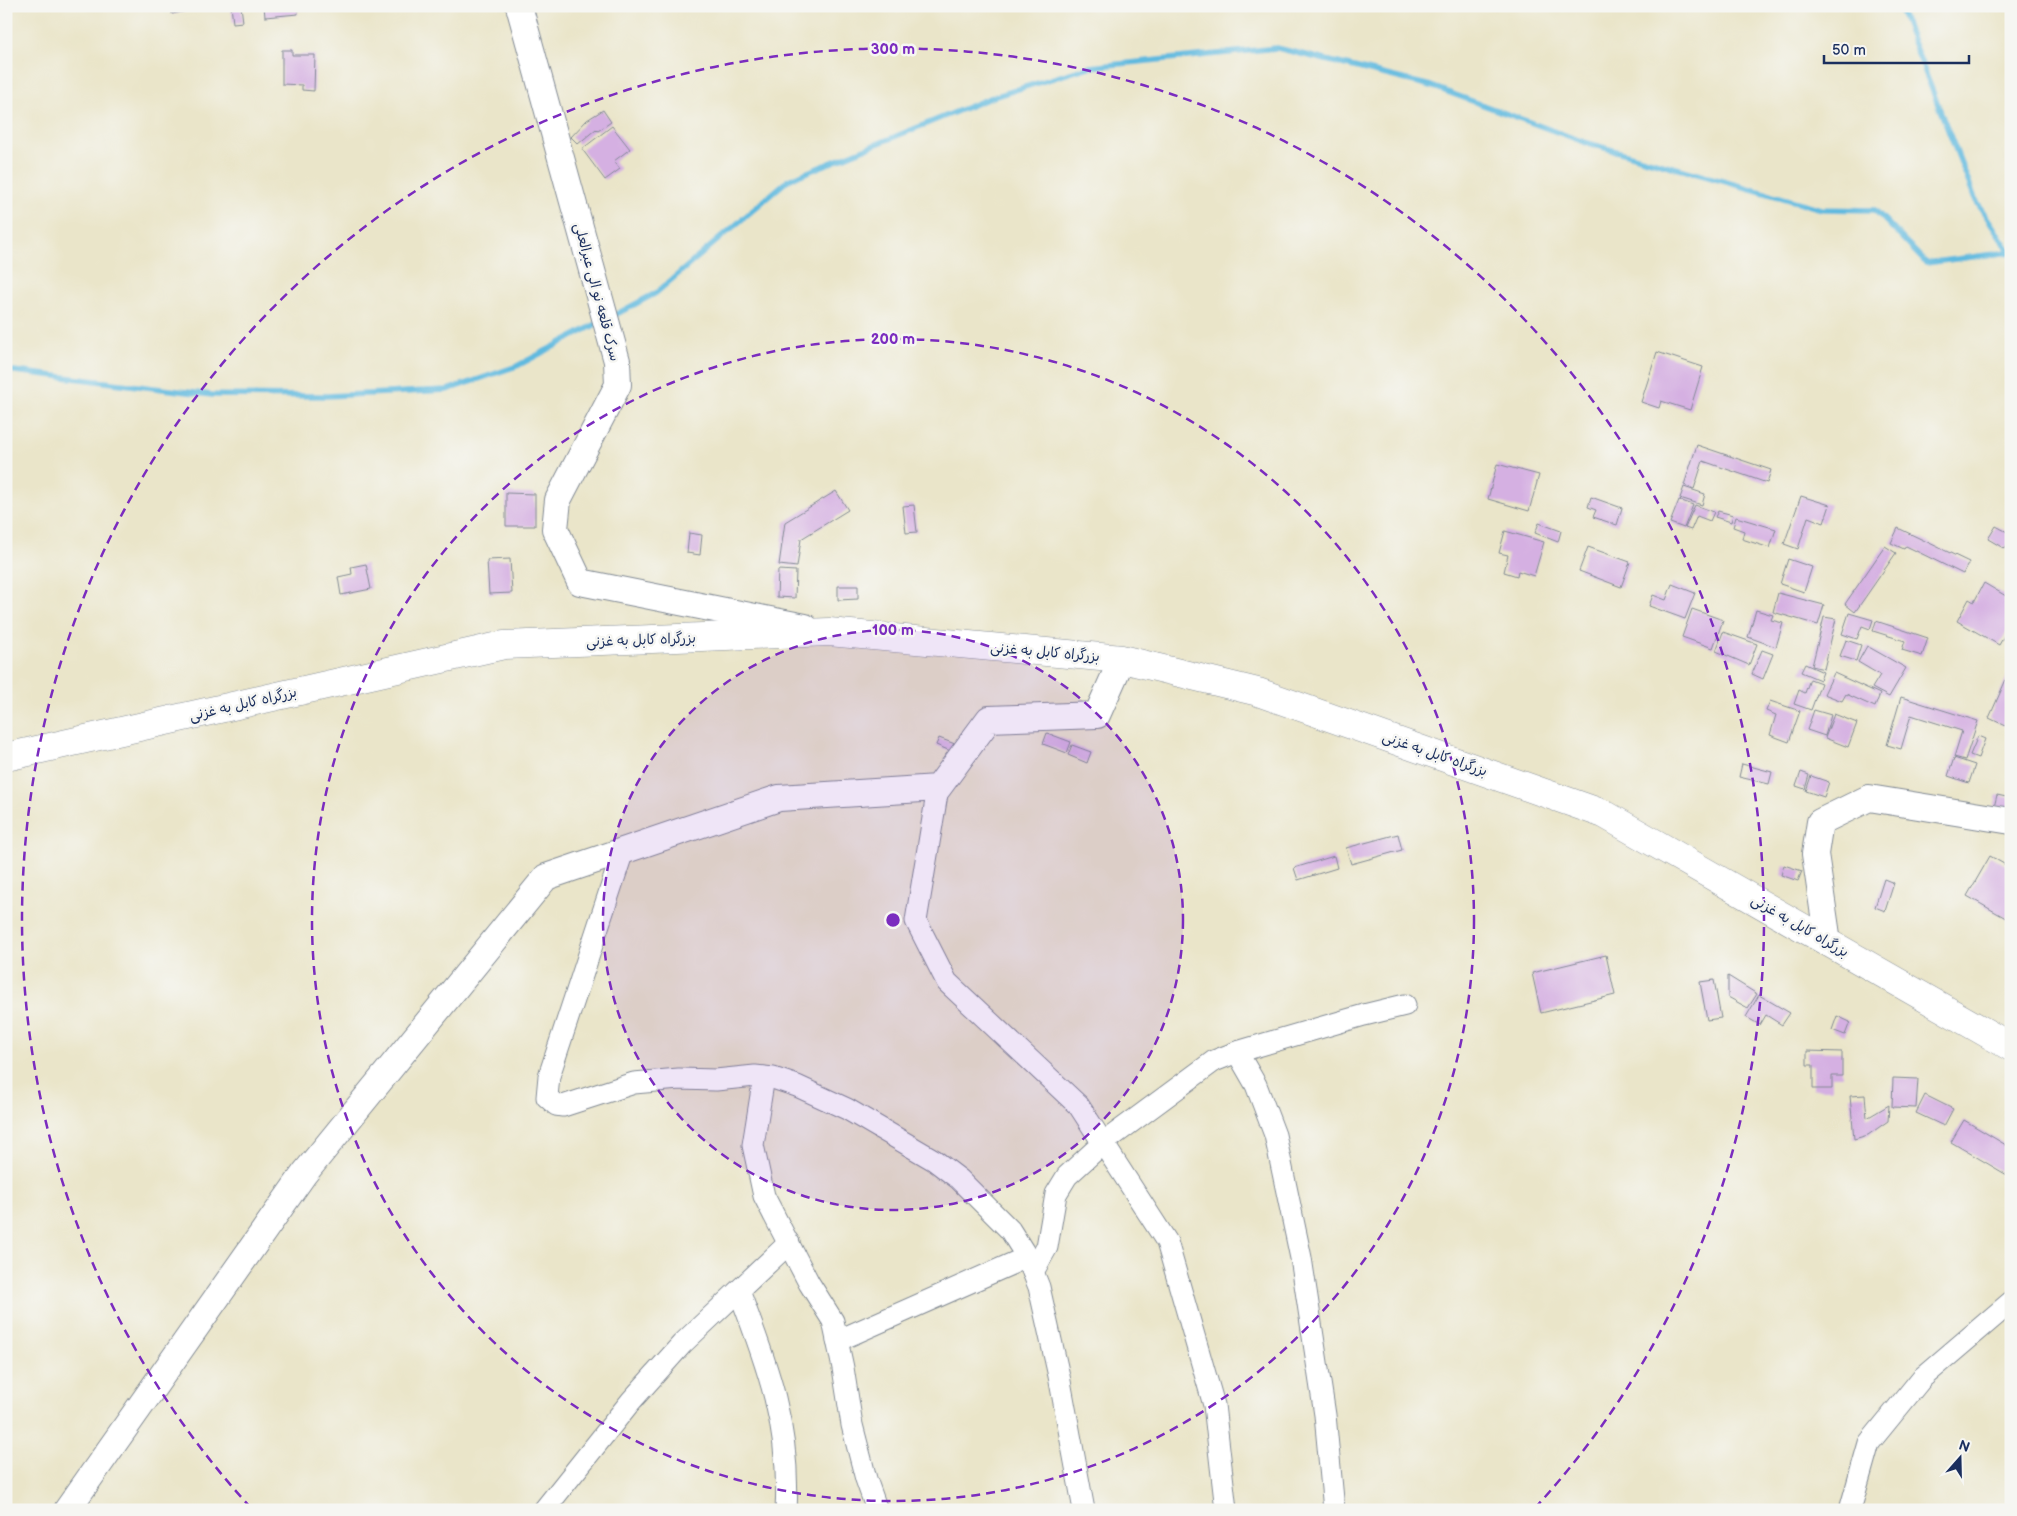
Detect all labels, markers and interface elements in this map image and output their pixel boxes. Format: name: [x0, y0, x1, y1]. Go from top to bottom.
scale bar: [1824, 32, 1970, 64]
text: 300 m: [871, 40, 915, 59]
text: 50 m: [1832, 41, 1866, 60]
street label: سرک قلعه نو الی عبرالعلی: [570, 221, 624, 363]
text: 200 m: [871, 330, 915, 349]
text: 100 m: [872, 621, 914, 640]
street label: بزرگراه کابل به غزنی: [586, 630, 696, 650]
street label: بزرگراه کابل به غزنی: [990, 639, 1100, 665]
street label: بزرگراه کابل به غزنی: [188, 683, 298, 725]
street label: بزرگراه کابل به غزنی: [1380, 728, 1490, 780]
street label: بزرگراه کابل به غزنی: [1748, 891, 1852, 961]
centre of rings: [884, 911, 902, 929]
north arrow: [1934, 1434, 1984, 1484]
text: N: [1956, 1436, 1972, 1456]

